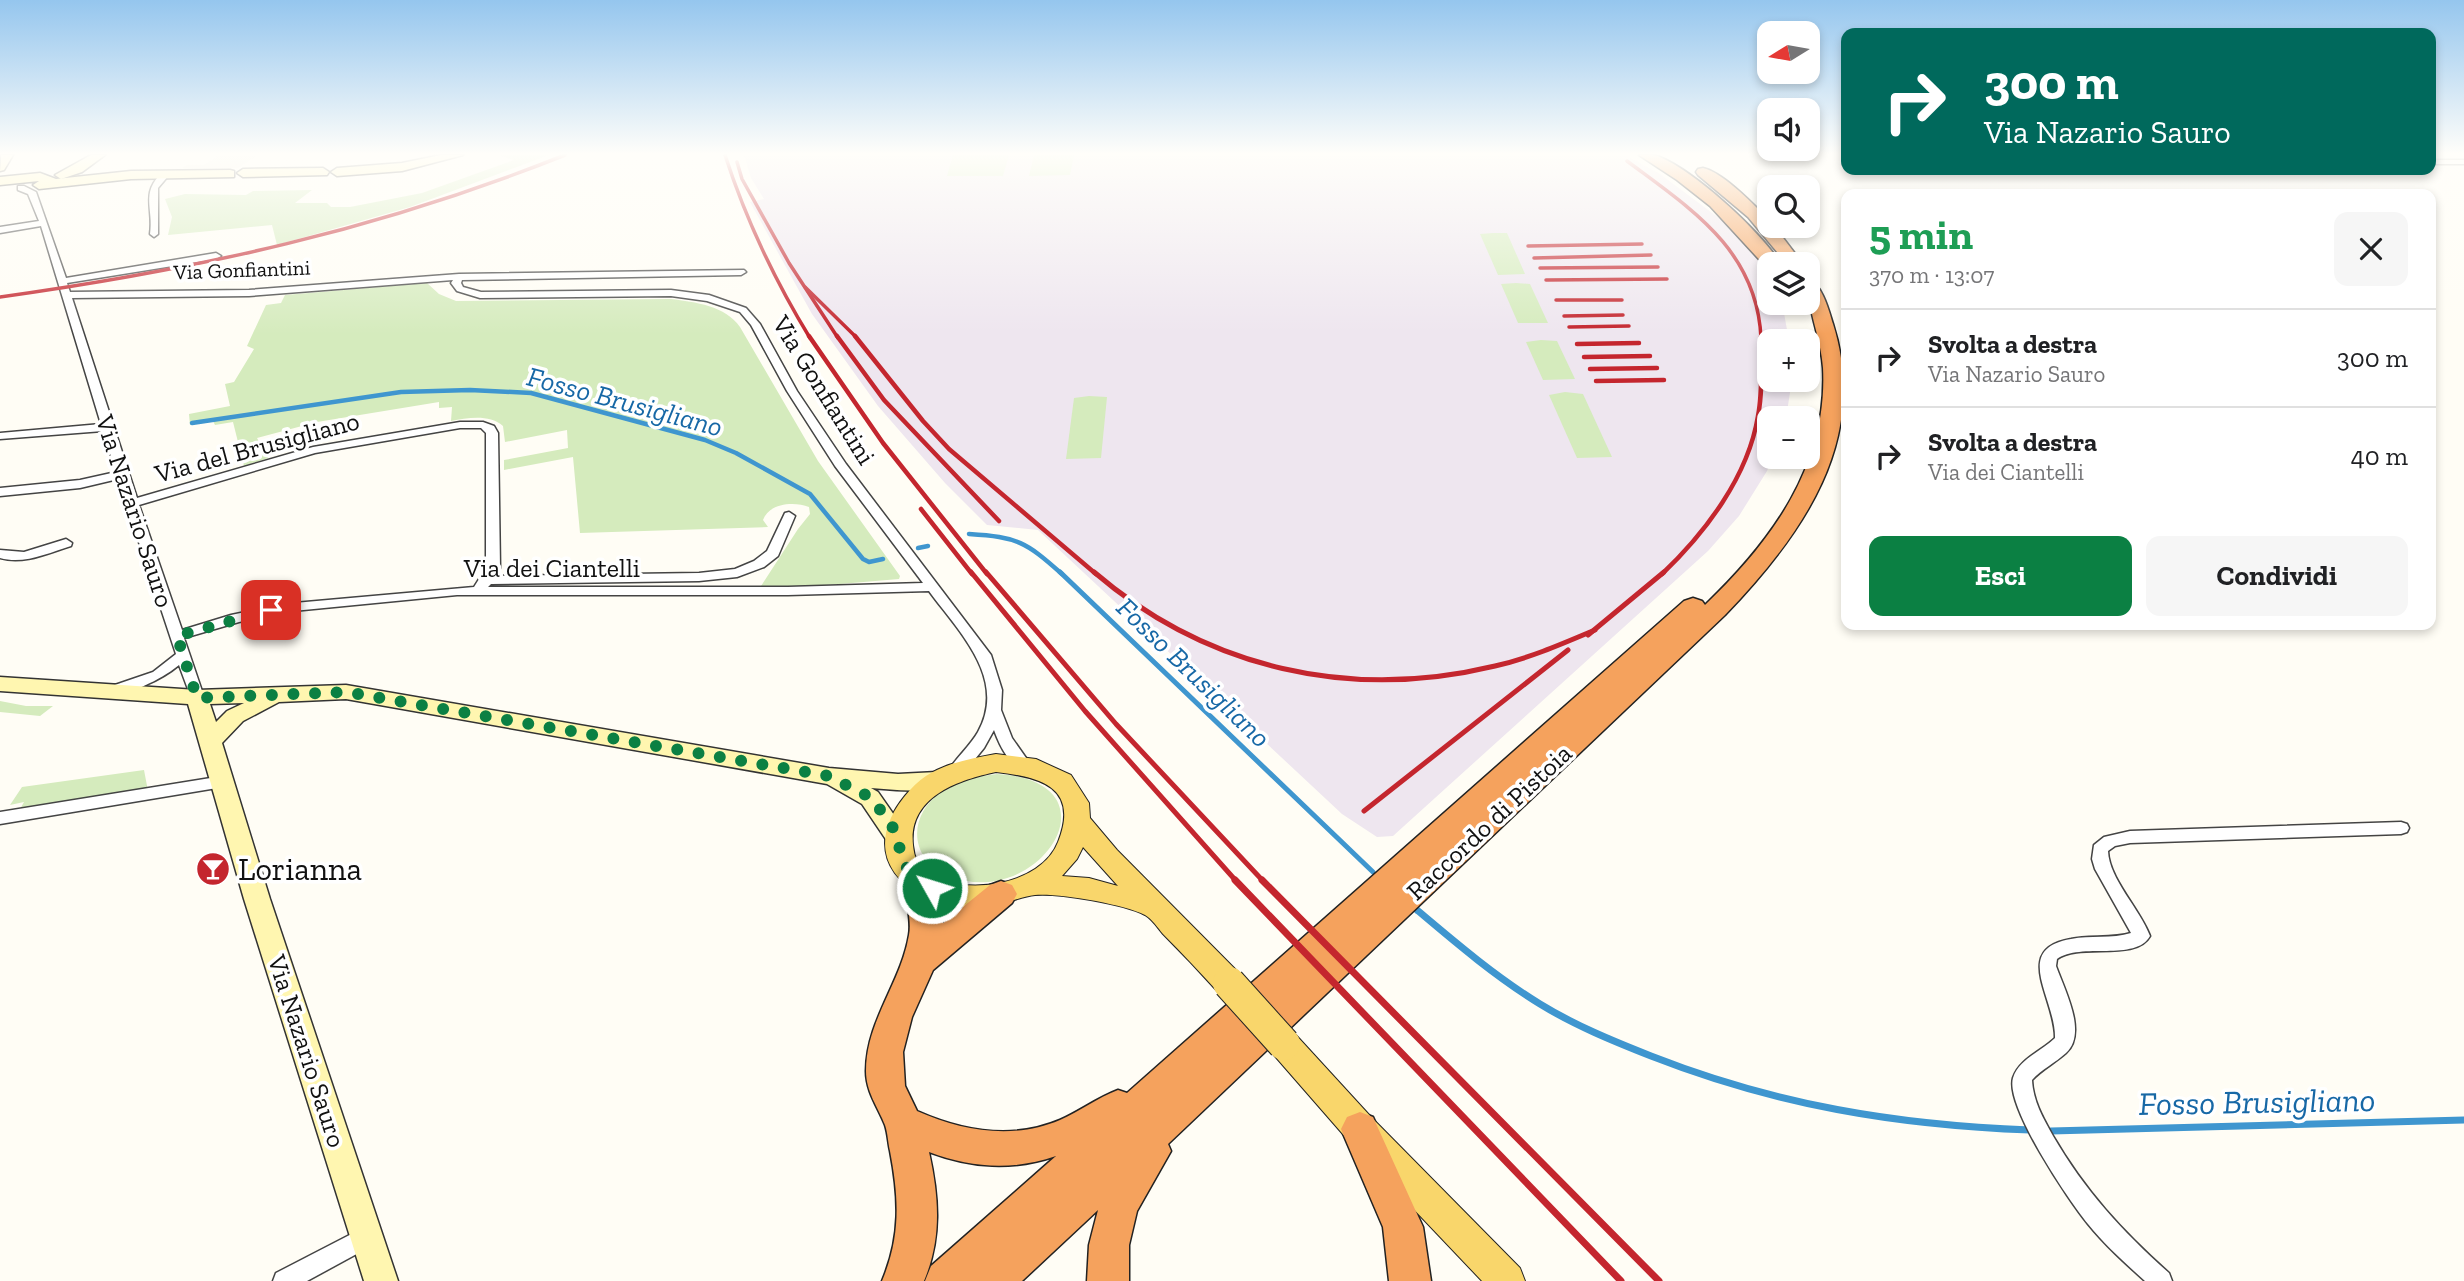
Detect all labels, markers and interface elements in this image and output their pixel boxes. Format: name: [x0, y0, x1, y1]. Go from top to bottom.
north arrow: [1757, 21, 1820, 84]
map controls: [1757, 21, 1820, 469]
text: 300 m: [1984, 53, 2119, 112]
icon: right: [1869, 56, 1960, 147]
button: sound: [1757, 98, 1820, 161]
text: Via Nazario Sauro: [1984, 113, 2231, 151]
button: search: [1757, 175, 1820, 238]
text: 5 min: [1869, 209, 1973, 260]
button: close: [2334, 212, 2408, 286]
button: layers: [1757, 252, 1820, 315]
street label: Via Gonfiantini: [172, 255, 311, 284]
text: 370 m · 13:07: [1869, 261, 1994, 289]
street label: Via Gonfiantini: [765, 309, 883, 470]
text: Svolta a destra: [1928, 328, 2097, 360]
button: +: [1757, 329, 1820, 392]
icon: right: [1869, 339, 1907, 377]
text: 300 m: [2337, 342, 2408, 374]
water label: Fosso Brusigliano: [524, 360, 726, 443]
text: Via Nazario Sauro: [1928, 360, 2105, 388]
street label: Via del Brusigliano: [150, 404, 363, 490]
button: −: [1757, 406, 1820, 469]
street label: Via Nazario Sauro: [88, 410, 181, 611]
text: Svolta a destra: [1928, 426, 2097, 458]
icon: right: [1869, 437, 1907, 475]
text: 40 m: [2351, 440, 2408, 472]
text: Via dei Ciantelli: [1928, 458, 2084, 486]
button: Esci: [1869, 536, 2132, 616]
button: Condividi: [2146, 536, 2408, 616]
street label: Via dei Ciantelli: [463, 552, 640, 584]
pin: [241, 580, 301, 640]
icon: arrive: [252, 591, 290, 629]
water label: Fosso Brusigliano: [1110, 591, 1277, 754]
street label: Raccordo di Pistoia: [1400, 737, 1579, 907]
bar icon: Lorianna: [194, 850, 232, 888]
place label: Lorianna: [238, 850, 362, 888]
position arrow: [895, 851, 969, 925]
street label: Via Nazario Sauro: [260, 950, 353, 1151]
water label: Fosso Brusigliano: [2138, 1080, 2376, 1123]

